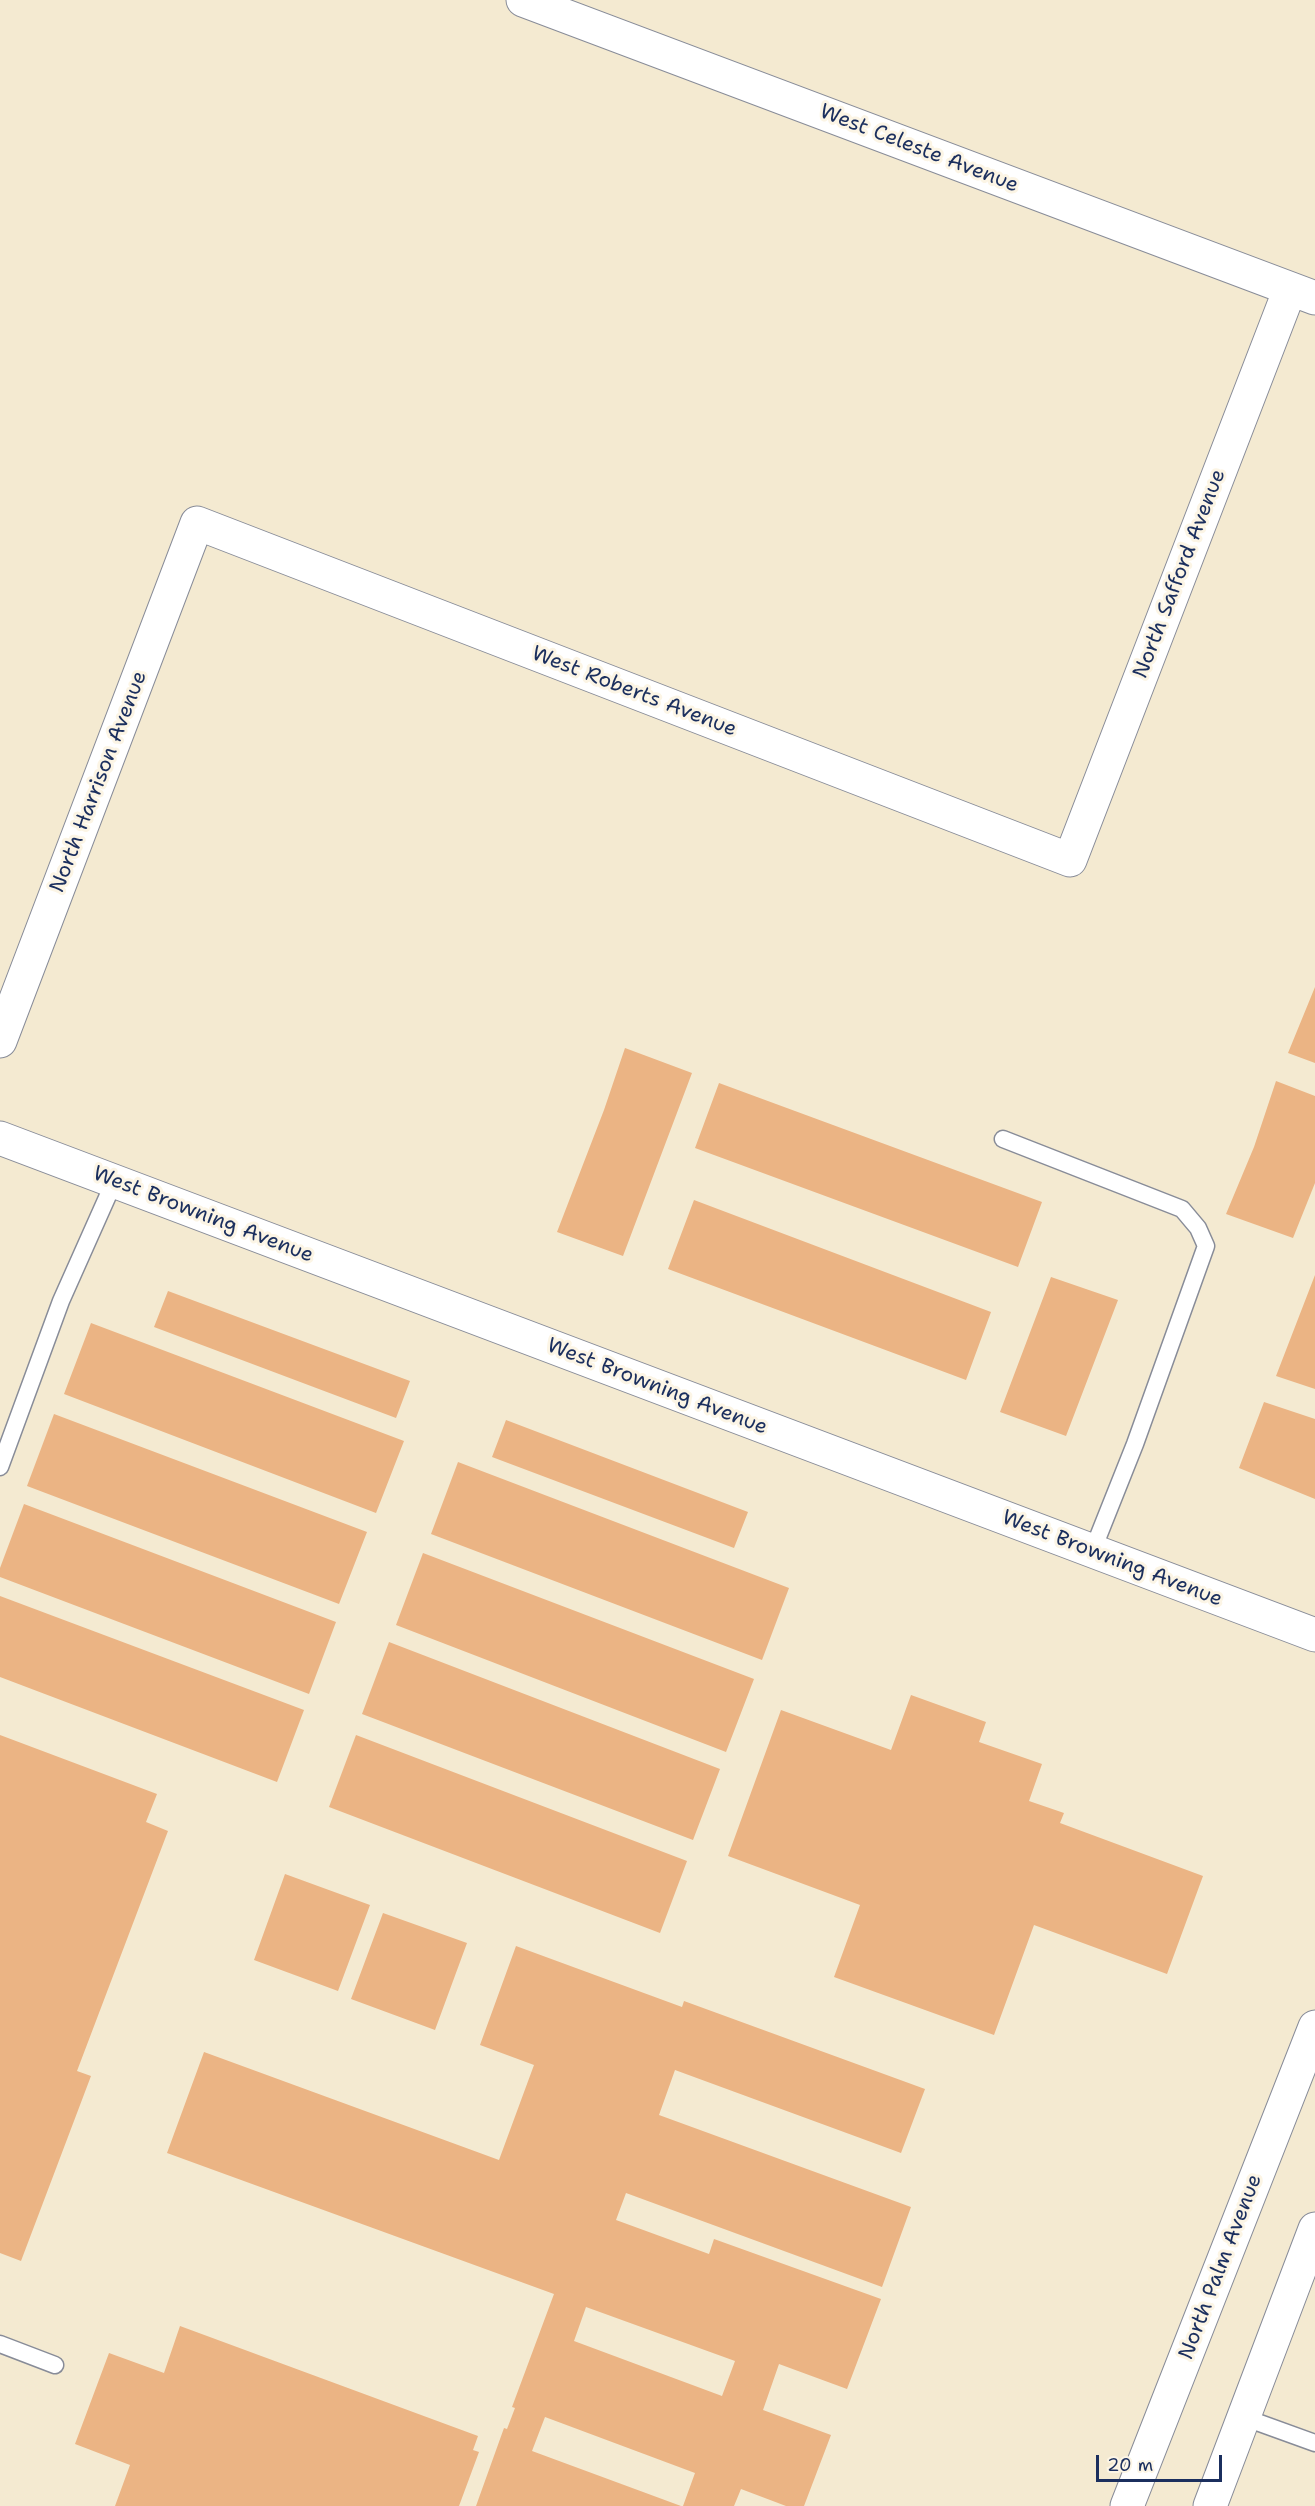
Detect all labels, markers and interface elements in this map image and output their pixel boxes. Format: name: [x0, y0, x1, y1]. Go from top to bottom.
street label: West Celeste Avenue: [816, 99, 1022, 199]
street label: North Safford Avenue: [1128, 466, 1232, 682]
street label: West Roberts Avenue: [528, 641, 740, 743]
street label: North Harrison Avenue: [45, 668, 153, 896]
street label: West Browning Avenue: [89, 1161, 317, 1269]
street label: West Browning Avenue: [543, 1333, 771, 1441]
street label: West Browning Avenue: [998, 1505, 1226, 1613]
street label: North Palm Avenue: [1174, 2171, 1268, 2363]
scale bar: [1099, 2443, 1225, 2481]
text: 20 m: [1107, 2453, 1153, 2477]

